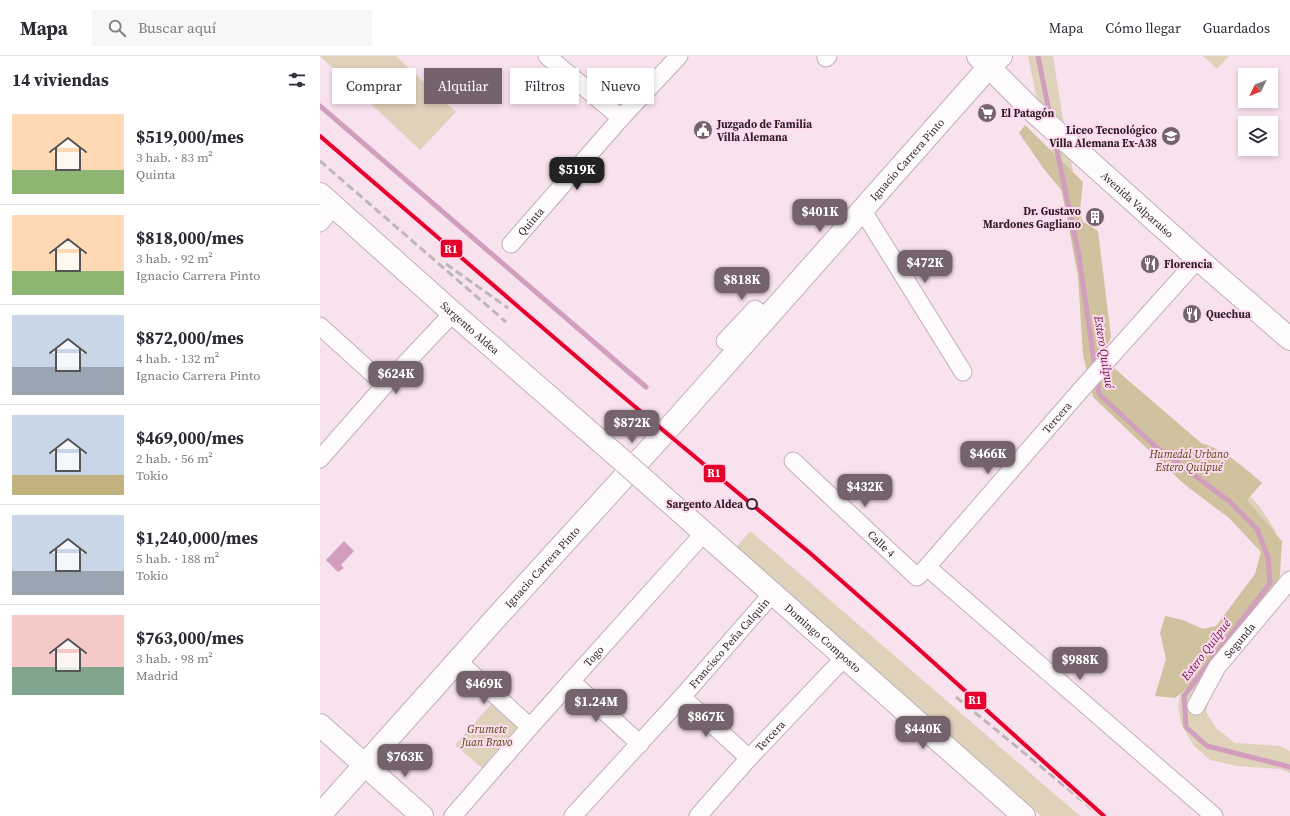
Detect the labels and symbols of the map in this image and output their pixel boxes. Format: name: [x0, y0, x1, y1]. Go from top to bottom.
north arrow: [1238, 68, 1278, 108]
supermarket icon: El Patagón: [976, 102, 998, 124]
place label: El Patagón: [1001, 106, 1055, 121]
street label: Ignacio Carrera Pinto: [866, 115, 948, 204]
place label: Juzgado de Familia Villa Alemana: [716, 117, 812, 145]
public building icon: Juzgado de Familia Villa Alemana: [692, 119, 714, 141]
place label: Liceo Tecnológico Villa Alemana Ex-A38: [1049, 123, 1157, 151]
school or university icon: Liceo Tecnológico Villa Alemana Ex-A38: [1160, 125, 1182, 147]
pin: $519K: [549, 157, 605, 191]
street label: Avenida Valparaíso: [1098, 168, 1177, 241]
pin: $401K: [792, 199, 848, 233]
street label: Quinta: [514, 204, 548, 239]
place label: Dr. Gustavo Mardones Gagliano: [983, 204, 1081, 232]
building icon: Dr. Gustavo Mardones Gagliano: [1084, 206, 1106, 228]
line badge: R1: [440, 239, 463, 258]
text: R1: [444, 242, 458, 257]
pin: $472K: [897, 250, 953, 284]
restaurant icon: Florencia: [1139, 253, 1161, 275]
place label: Florencia: [1164, 257, 1213, 272]
pin: $818K: [714, 267, 770, 301]
street label: Sargento Aldea: [437, 298, 503, 358]
restaurant icon: Quechua: [1181, 303, 1203, 325]
place label: Quechua: [1206, 307, 1251, 322]
water label: Estero Quilpué: [1090, 314, 1118, 390]
pin: $624K: [368, 361, 424, 395]
street label: Tercera: [1039, 398, 1075, 436]
pin: $872K: [604, 410, 660, 444]
pin: $466K: [960, 441, 1016, 475]
park label: Humedal Urbano Estero Quilpué: [1148, 447, 1229, 475]
line badge: R1: [703, 464, 726, 483]
text: R1: [707, 466, 721, 481]
pin: $432K: [837, 474, 893, 508]
place label: Sargento Aldea: [667, 497, 743, 512]
marker: Sargento Aldea: [746, 498, 758, 510]
street label: Ignacio Carrera Pinto: [501, 523, 583, 611]
street label: Calle 4: [864, 527, 899, 561]
street label: Francisco Peña Calquin: [685, 594, 773, 691]
street label: Domingo Composto: [781, 600, 864, 676]
water label: Estero Quilpué: [1177, 615, 1235, 685]
street label: Segunda: [1220, 619, 1259, 661]
street label: Togo: [580, 642, 607, 670]
pin: $988K: [1052, 647, 1108, 681]
pin: $469K: [456, 671, 512, 705]
pin: $1.24M: [563, 689, 629, 723]
line badge: R1: [964, 691, 987, 710]
text: R1: [968, 693, 982, 708]
pin: $867K: [678, 704, 734, 738]
pin: $440K: [895, 716, 951, 750]
street label: Tercera: [752, 717, 789, 754]
park label: Grumete Juan Bravo: [460, 722, 513, 750]
pin: $763K: [377, 744, 433, 778]

